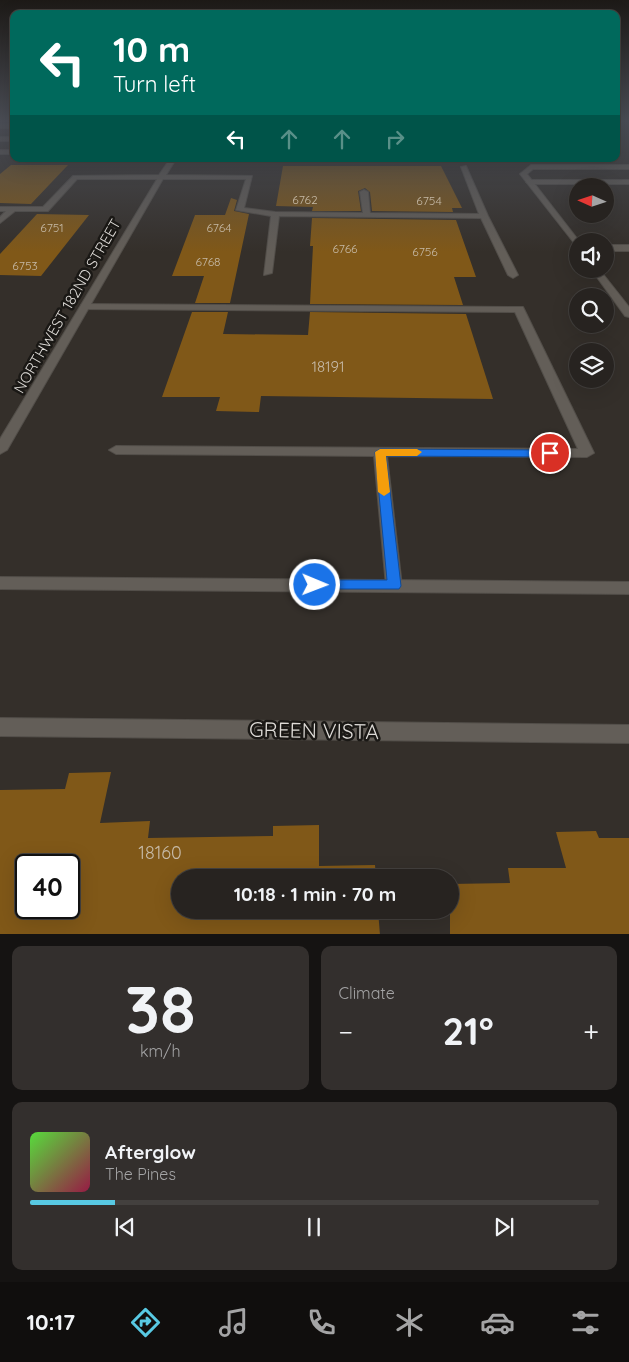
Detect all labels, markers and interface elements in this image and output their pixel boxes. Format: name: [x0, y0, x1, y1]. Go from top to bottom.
text: 10 m: [113, 27, 190, 71]
icon: left: [30, 30, 95, 95]
text: Turn left: [113, 70, 196, 98]
icon: left: [222, 125, 250, 153]
icon: ahead: [275, 125, 303, 153]
icon: ahead: [328, 125, 356, 153]
icon: right: [381, 125, 409, 153]
north arrow: [569, 178, 614, 222]
map controls: [569, 178, 614, 388]
house number: 6762: [292, 192, 318, 207]
house number: 6754: [416, 193, 442, 208]
street label: NORTHWEST 182ND STREET: [9, 215, 125, 397]
house number: 6751: [40, 220, 64, 235]
house number: 6764: [206, 220, 232, 235]
button: sound: [569, 233, 614, 278]
house number: 6766: [332, 241, 358, 256]
house number: 6756: [412, 244, 438, 259]
house number: 6768: [195, 254, 221, 269]
house number: 6753: [12, 258, 38, 273]
button: search: [569, 288, 614, 333]
button: layers: [569, 343, 614, 388]
house number: 18191: [311, 357, 345, 376]
pin: [529, 432, 571, 474]
icon: arrive: [536, 439, 564, 467]
position arrow: [288, 558, 340, 610]
street label: GREEN VISTA: [249, 716, 379, 744]
house number: 18160: [138, 841, 182, 864]
speed limit sign: 40: [15, 854, 80, 919]
text: 10:18 · 1 min · 70 m: [234, 882, 396, 906]
text: 38: [125, 968, 196, 1049]
text: Climate: [339, 983, 395, 1003]
text: 21°: [442, 1007, 494, 1055]
text: −: [339, 1014, 353, 1049]
text: +: [583, 1014, 599, 1049]
text: km/h: [140, 1041, 181, 1061]
text: Afterglow: [105, 1140, 196, 1164]
text: The Pines: [105, 1164, 176, 1184]
icon: previous: [111, 1213, 139, 1241]
icon: pause: [300, 1213, 328, 1241]
icon: next: [490, 1213, 518, 1241]
icon: directions: [128, 1305, 163, 1340]
icon: music: [216, 1305, 251, 1340]
icon: phone: [304, 1305, 339, 1340]
icon: climate: [392, 1305, 427, 1340]
icon: car: [480, 1305, 515, 1340]
icon: filters: [568, 1305, 603, 1340]
text: 10:17: [26, 1308, 75, 1336]

